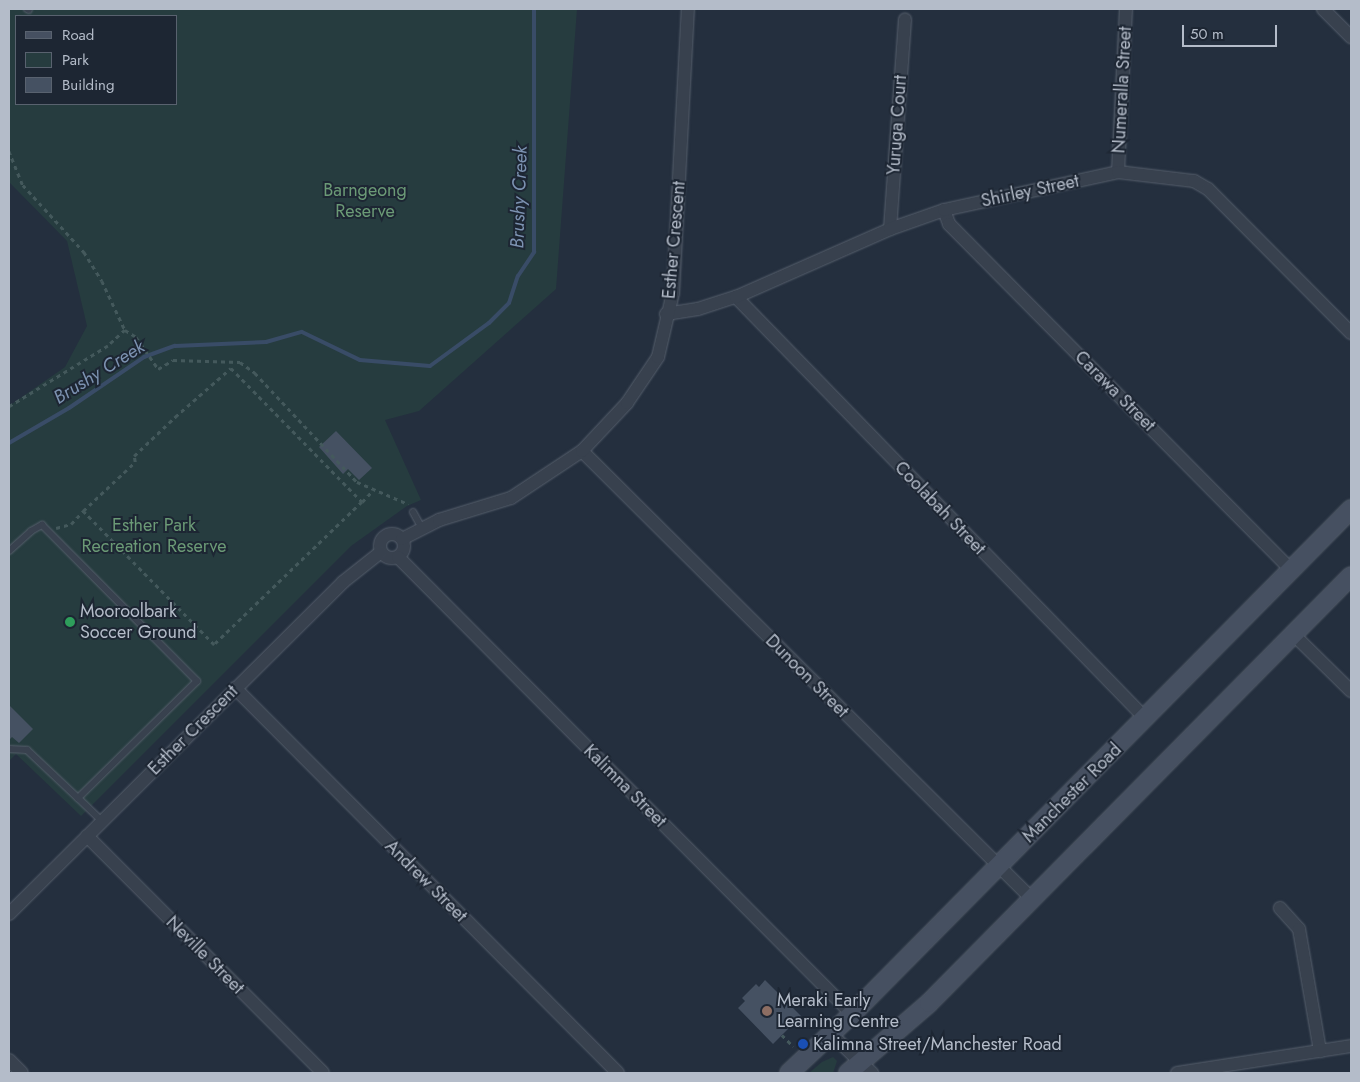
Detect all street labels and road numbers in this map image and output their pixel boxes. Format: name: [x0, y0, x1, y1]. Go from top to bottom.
street label: Numeralla Street: [1108, 26, 1136, 154]
street label: Yuruga Court: [883, 74, 911, 176]
street label: Shirley Street: [979, 170, 1081, 212]
street label: Esther Crescent: [658, 180, 690, 300]
street label: Carawa Street: [1070, 346, 1160, 436]
street label: Coolabah Street: [890, 457, 990, 559]
street label: Dunoon Street: [761, 630, 853, 722]
street label: Esther Crescent: [144, 681, 242, 779]
street label: Manchester Road: [1018, 739, 1126, 847]
street label: Kalimna Street: [579, 740, 671, 832]
street label: Andrew Street: [381, 836, 471, 926]
street label: Neville Street: [161, 911, 249, 999]

